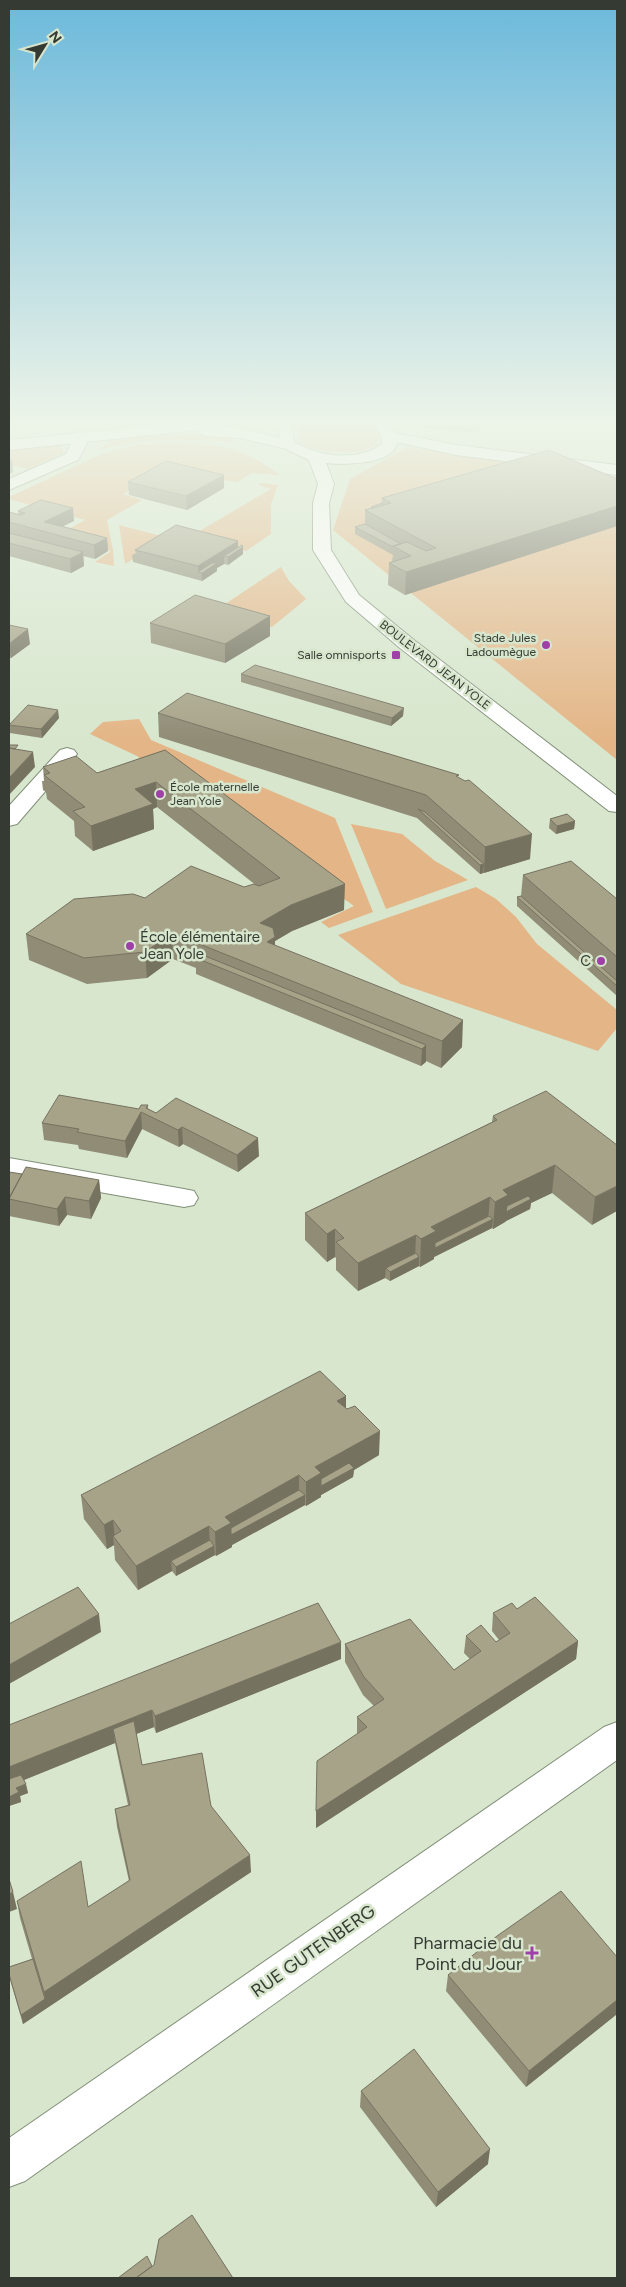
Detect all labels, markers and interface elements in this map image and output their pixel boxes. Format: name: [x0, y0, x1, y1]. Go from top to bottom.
north arrow: [20, 20, 70, 70]
text: N: [45, 28, 65, 47]
street label: BOULEVARD JEAN YOLE: [377, 617, 493, 713]
place label: Stade Jules Ladoumègue: [466, 631, 536, 659]
marker: Stade Jules Ladoumègue: [540, 639, 552, 651]
place label: Salle omnisports: [297, 648, 386, 662]
marker: Salle omnisports: [390, 649, 402, 661]
place label: École maternelle Jean Yole: [170, 780, 260, 808]
marker: École maternelle Jean Yole: [154, 788, 166, 800]
place label: École élémentaire Jean Yole: [140, 928, 260, 963]
marker: École élémentaire Jean Yole: [124, 940, 136, 952]
place label: C: [580, 952, 591, 970]
marker: C: [595, 955, 607, 967]
street label: RUE GUTENBERG: [247, 1900, 380, 2002]
place label: Pharmacie du Point du Jour: [413, 1932, 522, 1975]
marker: Pharmacie du Point du Jour: [526, 1947, 538, 1959]

